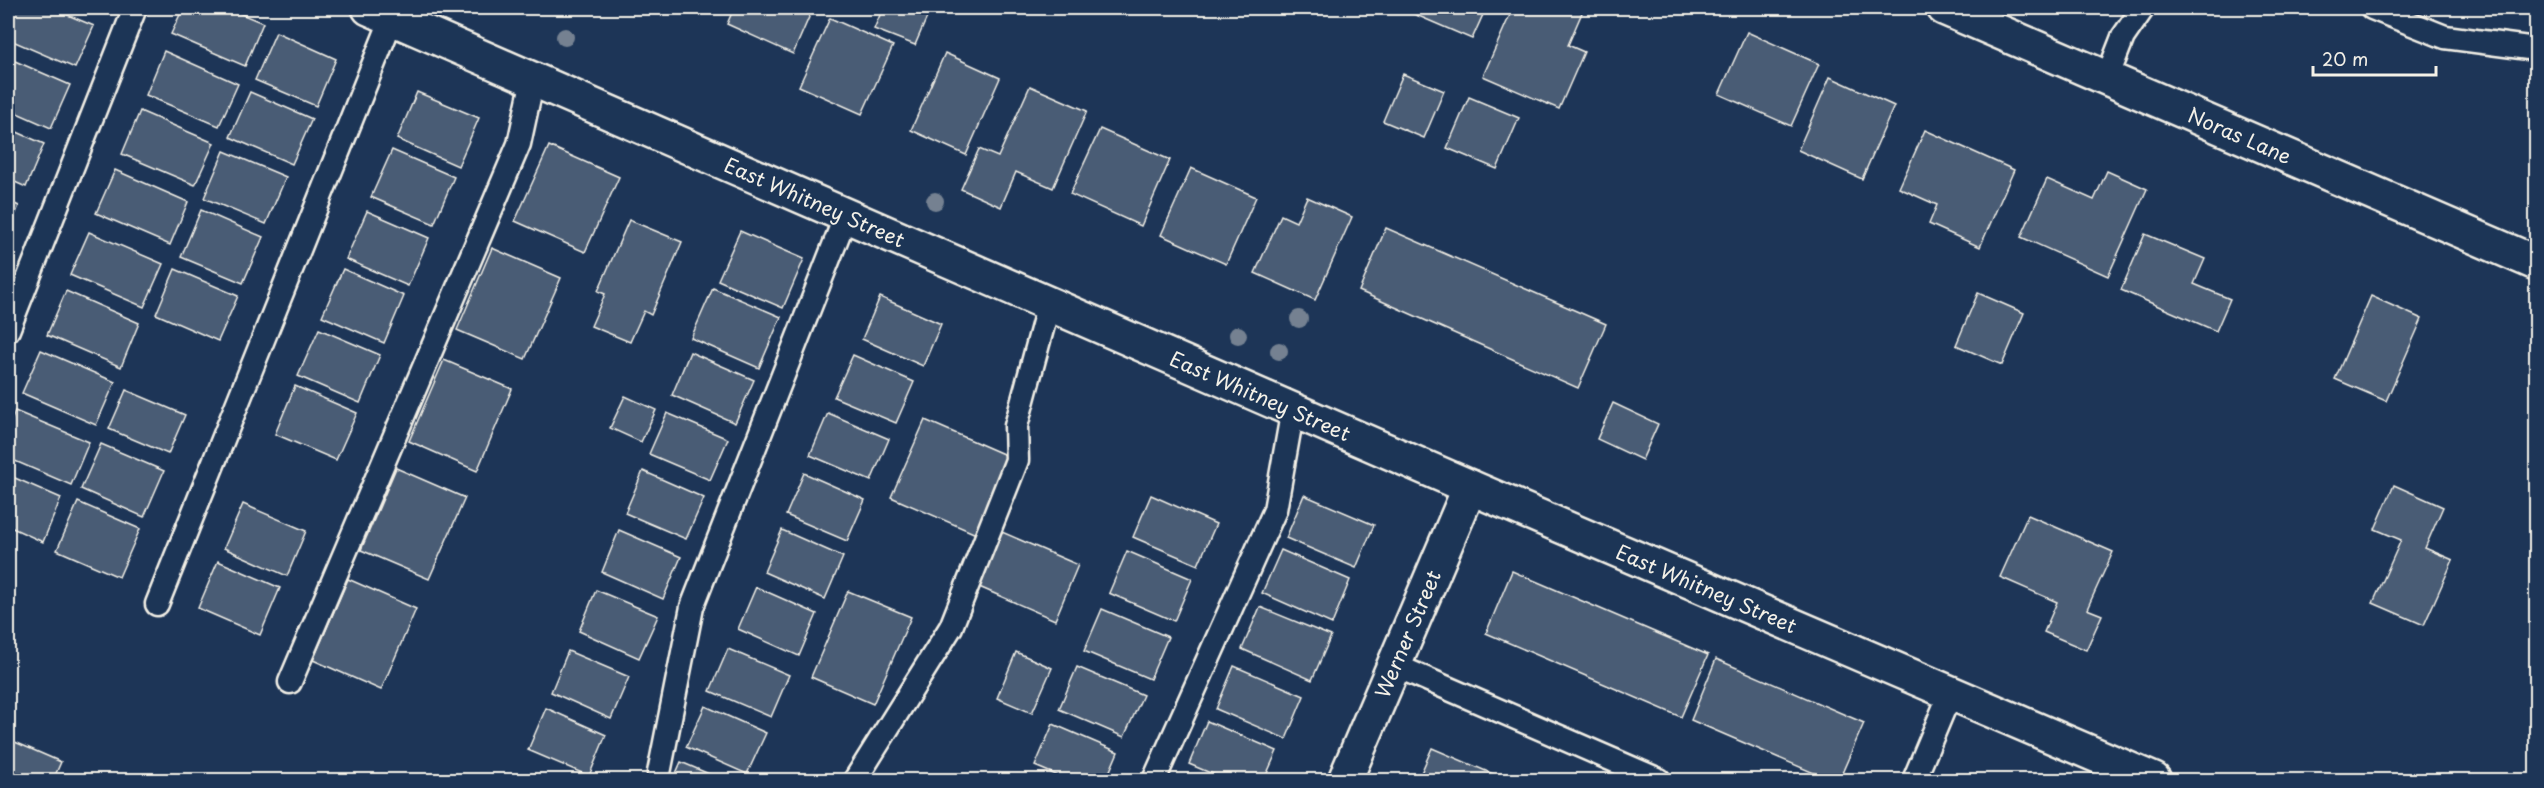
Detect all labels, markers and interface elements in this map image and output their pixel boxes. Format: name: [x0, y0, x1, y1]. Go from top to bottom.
scale bar: [2313, 39, 2436, 77]
text: 20 m: [2322, 45, 2368, 72]
street label: Noras Lane: [2183, 100, 2297, 171]
street label: East Whitney Street: [720, 149, 910, 254]
street label: East Whitney Street: [1165, 343, 1355, 448]
street label: East Whitney Street: [1611, 536, 1802, 640]
street label: Werner Street: [1367, 565, 1448, 702]

